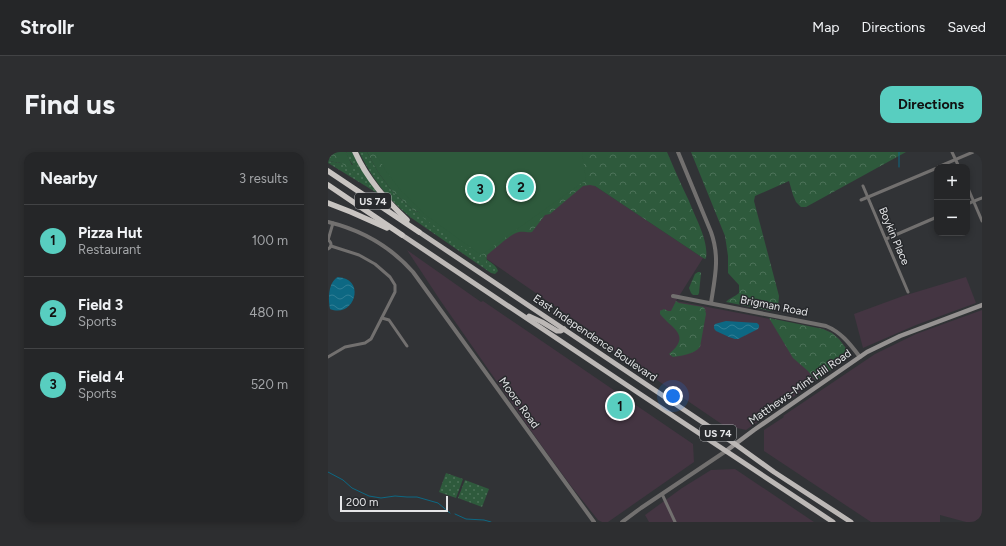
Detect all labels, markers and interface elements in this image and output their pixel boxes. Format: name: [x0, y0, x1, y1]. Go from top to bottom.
text: Strollr: [20, 16, 74, 39]
text: Map: [812, 19, 840, 36]
text: Directions: [862, 19, 925, 36]
text: Saved: [947, 19, 986, 36]
button: Directions: [880, 86, 982, 123]
text: Find us: [24, 87, 115, 121]
map controls: [934, 164, 970, 236]
button: +: [934, 164, 970, 200]
text: Nearby: [40, 168, 98, 188]
text: 3 results: [239, 171, 288, 186]
pin: 2: [508, 172, 534, 202]
pin: 3: [467, 174, 493, 204]
road number: US 74: [355, 193, 391, 209]
button: −: [934, 200, 970, 236]
street label: Boykin Place: [876, 205, 912, 267]
text: Pizza Hut: [78, 224, 143, 242]
text: 1: [50, 233, 56, 248]
text: 100 m: [252, 233, 288, 248]
text: Restaurant: [78, 242, 141, 257]
street label: East Independence Boulevard: [531, 292, 659, 384]
street label: Brigman Road: [739, 293, 809, 319]
text: Field 3: [78, 296, 123, 314]
text: 2: [49, 305, 57, 320]
text: 480 m: [249, 305, 288, 320]
text: Sports: [78, 314, 117, 329]
street label: Matthews-Mint Hill Road: [746, 347, 854, 427]
text: Field 4: [78, 368, 124, 386]
street label: Moore Road: [496, 375, 542, 431]
text: 3: [49, 377, 57, 392]
text: 520 m: [251, 377, 288, 392]
text: Sports: [78, 386, 117, 401]
your location: [663, 386, 683, 406]
pin: 1: [607, 391, 633, 421]
road number: US 74: [700, 425, 736, 441]
scale bar: [340, 494, 448, 513]
text: 200 m: [346, 496, 378, 509]

